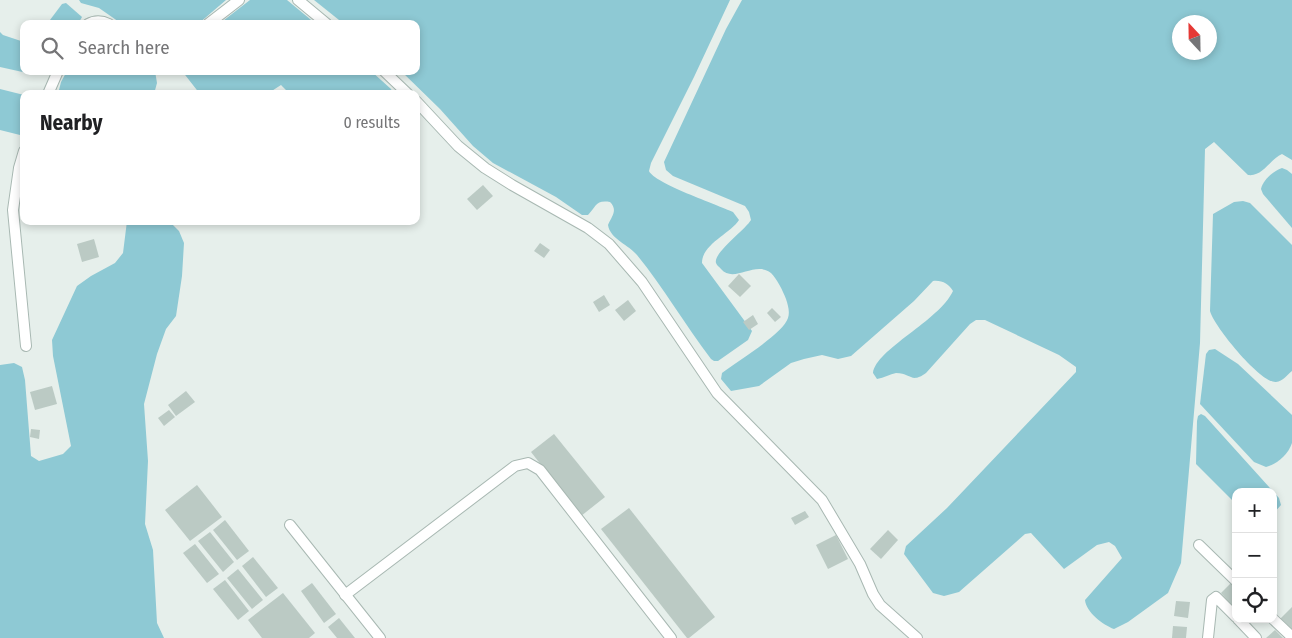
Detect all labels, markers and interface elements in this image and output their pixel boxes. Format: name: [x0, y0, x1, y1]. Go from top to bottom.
north arrow: [1172, 15, 1217, 60]
search box: [20, 20, 420, 75]
icon: search: [38, 34, 66, 62]
text: Search here: [78, 36, 170, 59]
text: Nearby: [40, 110, 102, 136]
text: 0 results: [343, 113, 400, 132]
map controls: [1232, 488, 1277, 623]
button: +: [1232, 488, 1277, 533]
button: −: [1232, 533, 1277, 578]
button: locate: [1232, 578, 1277, 623]

